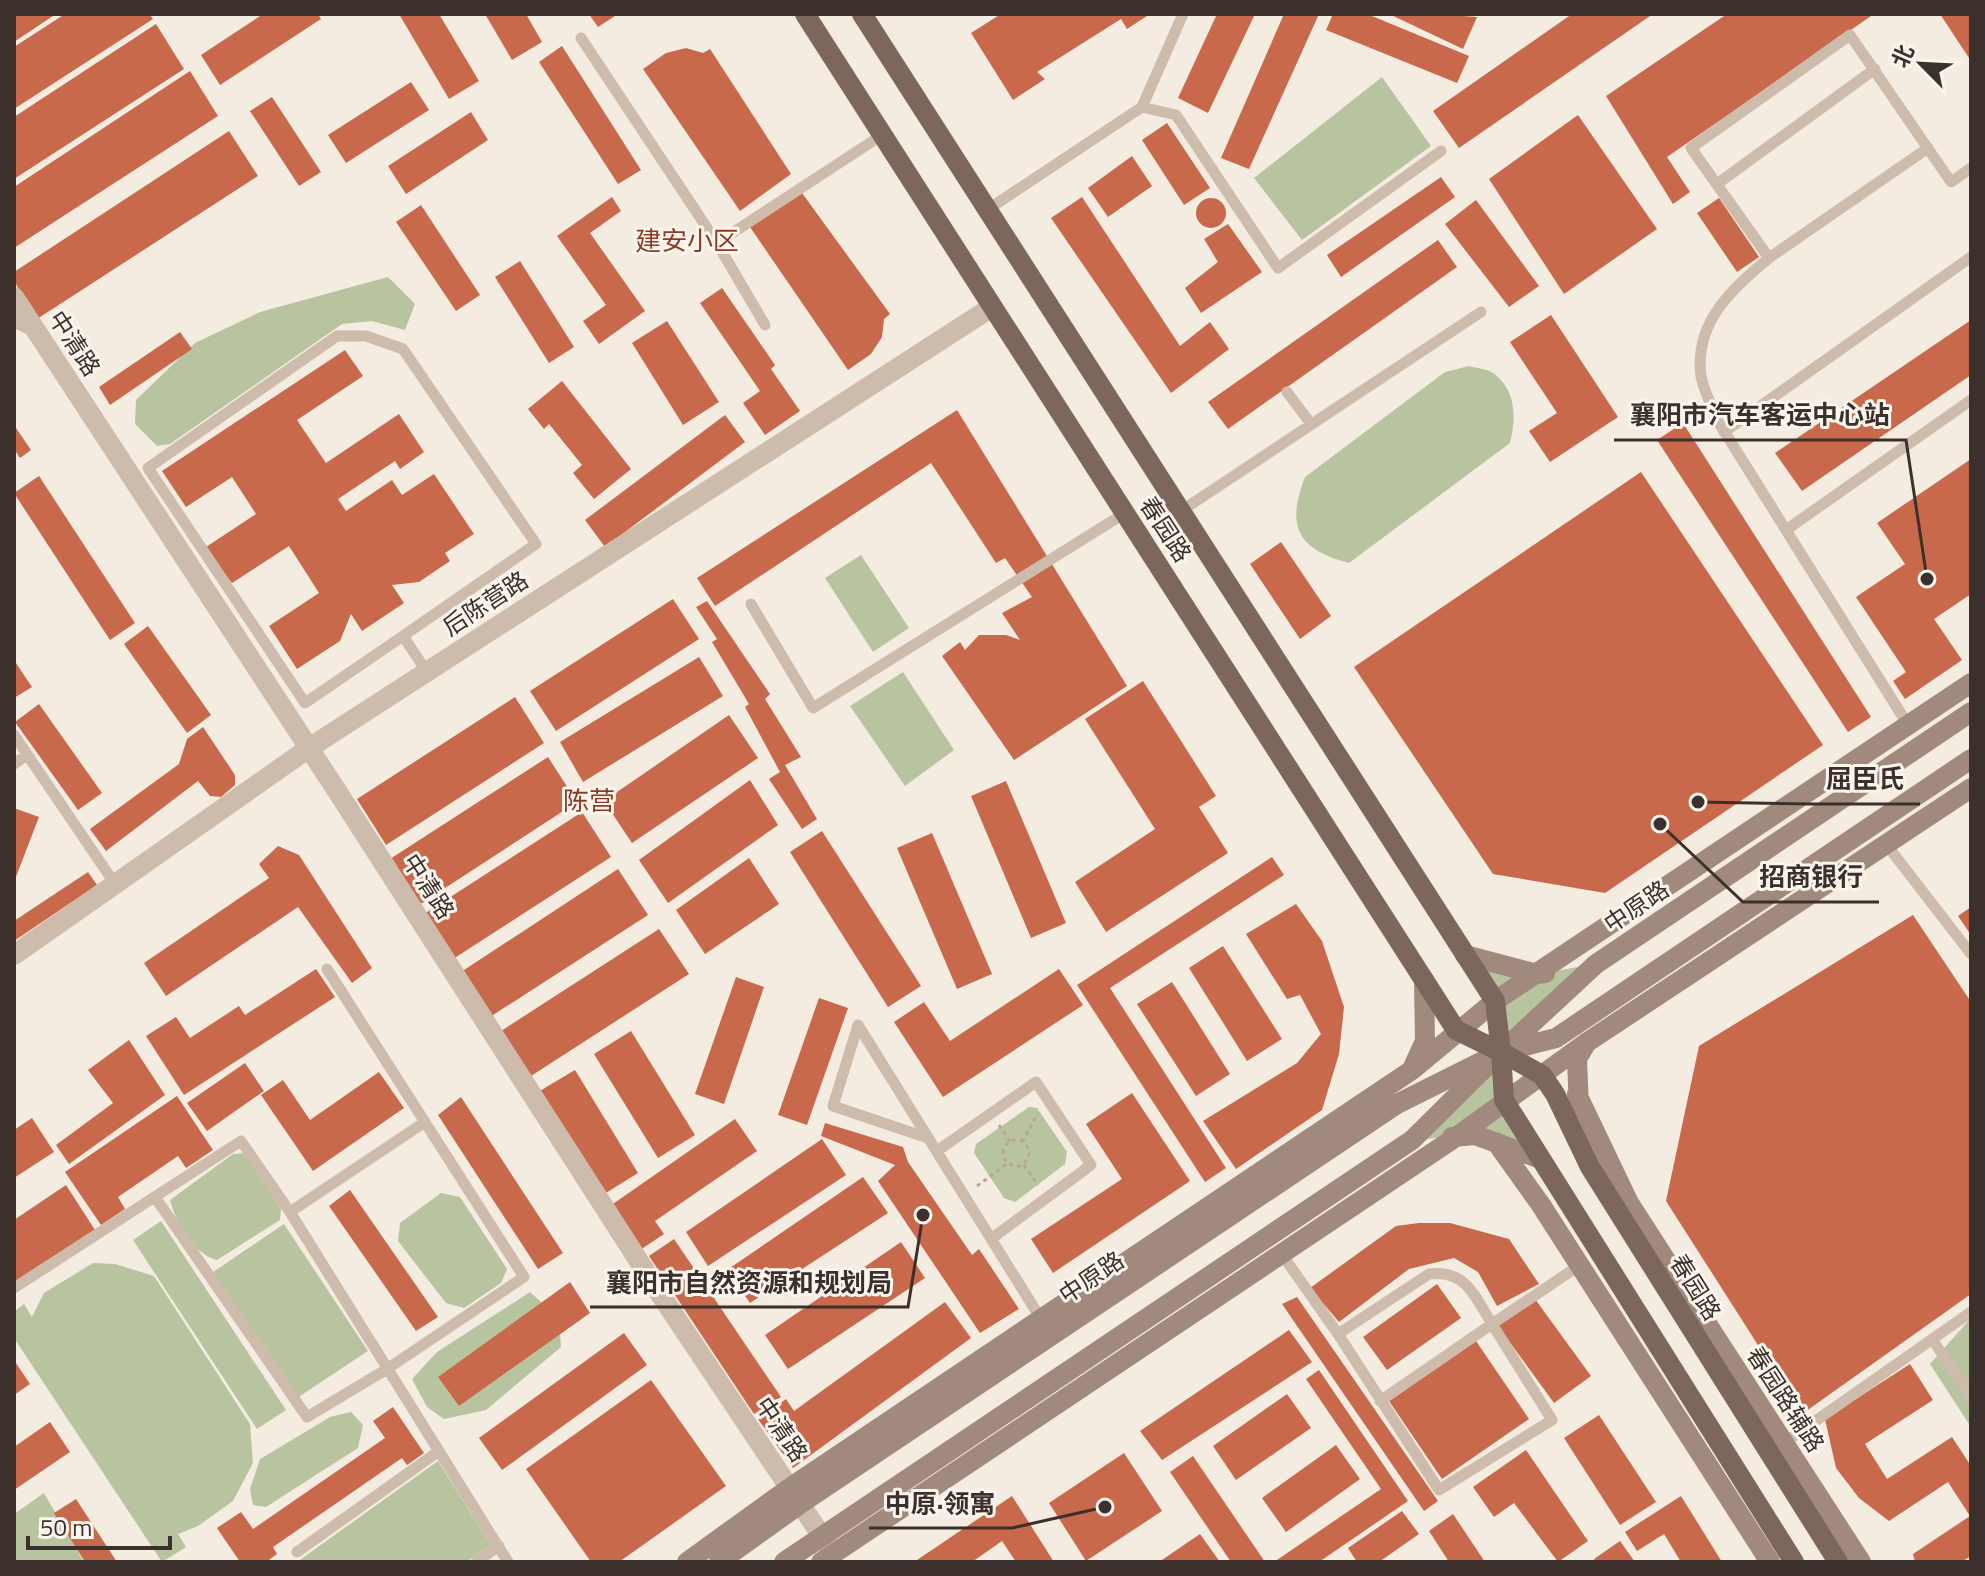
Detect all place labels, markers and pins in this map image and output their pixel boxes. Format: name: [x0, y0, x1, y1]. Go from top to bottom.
callout: 襄阳市汽车客运中心站: [1614, 390, 1906, 440]
callout: 屈臣氏: [1810, 754, 1920, 804]
callout: 招商银行: [1743, 852, 1879, 902]
callout: 襄阳市自然资源和规划局: [590, 1257, 908, 1307]
callout: 中原·领寓: [869, 1478, 1012, 1528]

